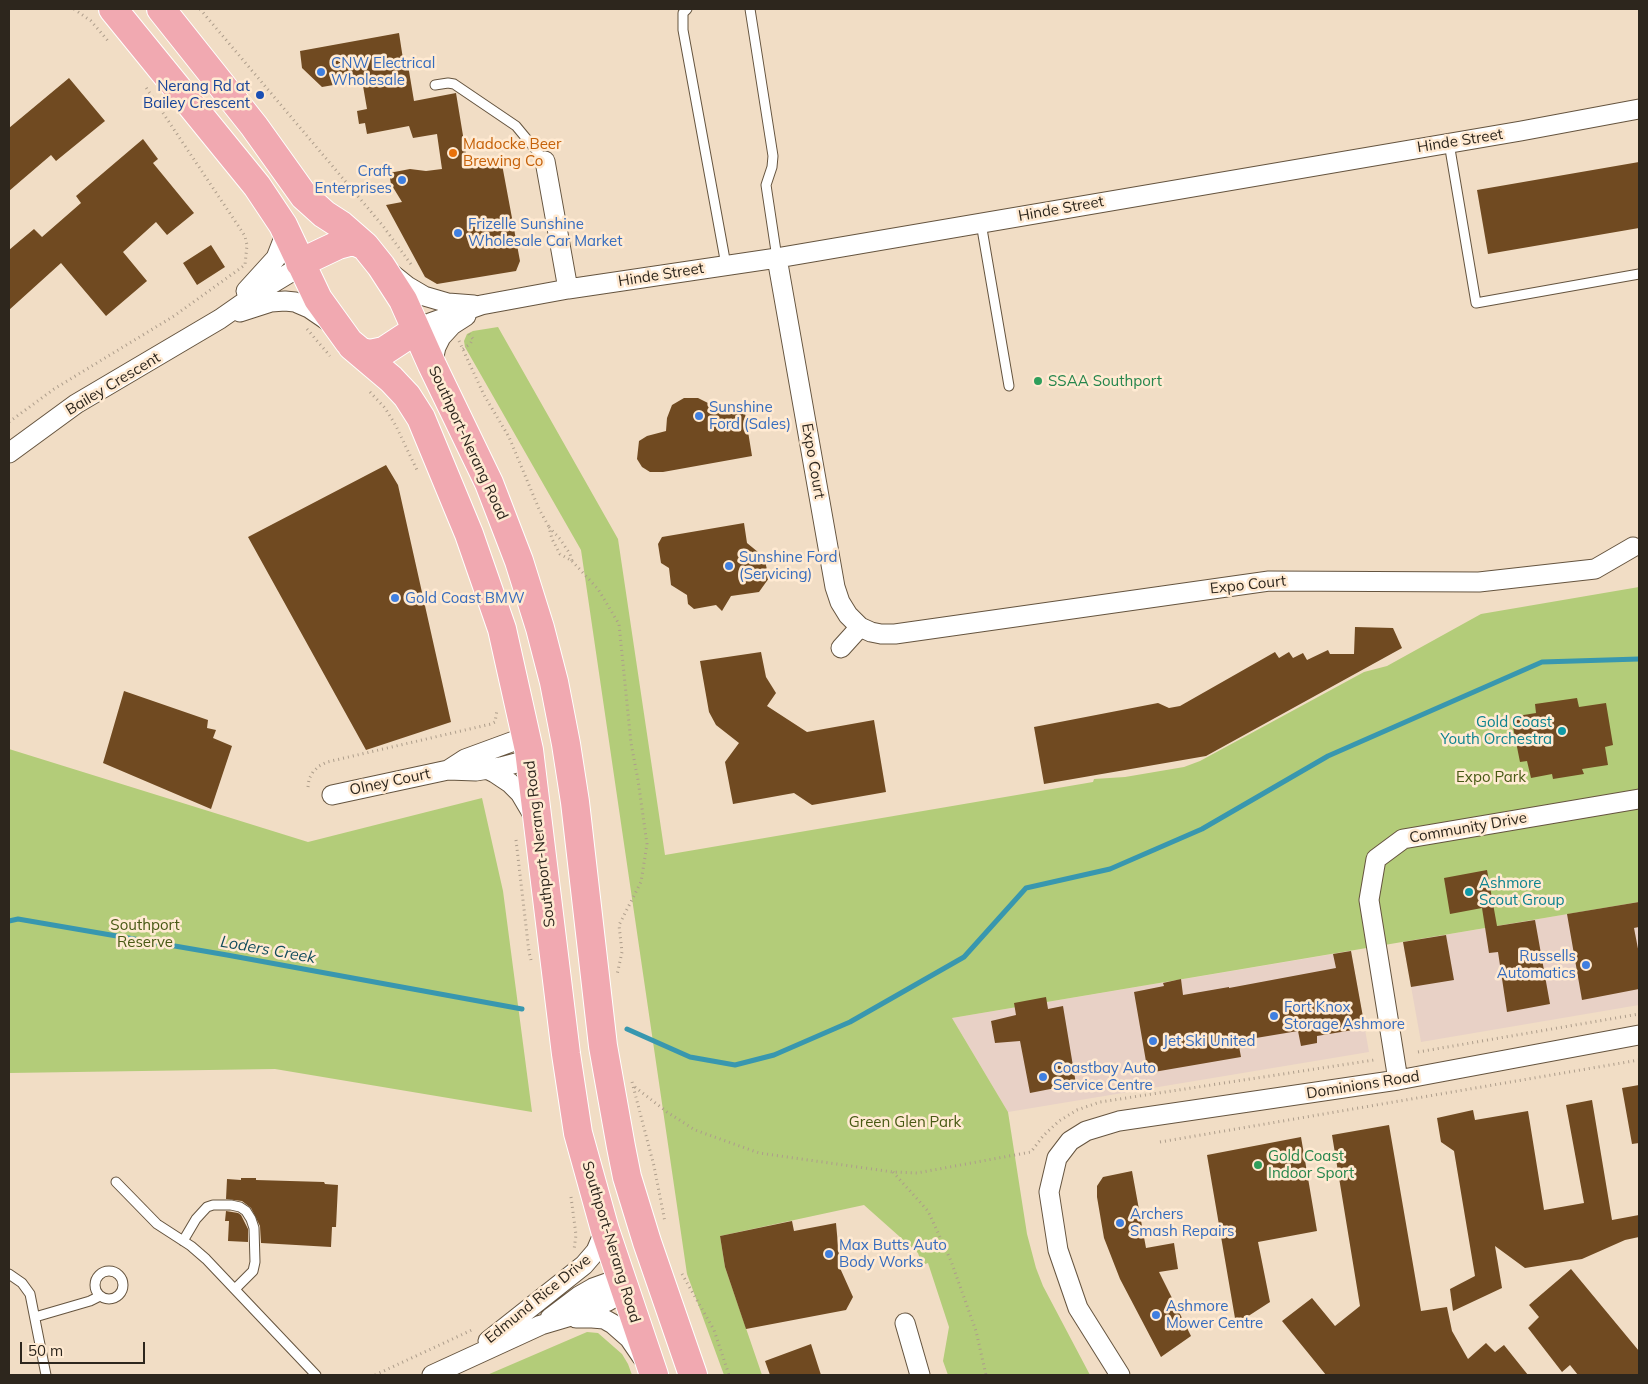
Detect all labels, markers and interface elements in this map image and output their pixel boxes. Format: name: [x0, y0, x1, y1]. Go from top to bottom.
place label: CNW Electrical Wholesale: [331, 54, 435, 89]
marker: CNW Electrical Wholesale: [315, 66, 327, 78]
place label: Nerang Rd at Bailey Crescent: [143, 77, 250, 112]
marker: Nerang Rd at Bailey Crescent: [254, 89, 266, 101]
street label: Hinde Street: [1416, 125, 1504, 157]
place label: Madocke Beer Brewing Co: [463, 135, 561, 170]
marker: Madocke Beer Brewing Co: [447, 147, 459, 159]
place label: Craft Enterprises: [315, 162, 392, 197]
marker: Craft Enterprises: [396, 174, 408, 186]
street label: Hinde Street: [1017, 193, 1105, 225]
place label: Frizelle Sunshine Wholesale Car Market: [468, 215, 622, 250]
marker: Frizelle Sunshine Wholesale Car Market: [452, 227, 464, 239]
street label: Hinde Street: [617, 259, 705, 291]
street label: Bailey Crescent: [63, 349, 163, 419]
street label: Southport-Nerang Road: [424, 363, 512, 523]
place label: SSAA Southport: [1048, 372, 1162, 390]
marker: SSAA Southport: [1032, 375, 1044, 387]
place label: Sunshine Ford (Sales): [709, 398, 791, 433]
marker: Sunshine Ford (Sales): [693, 410, 705, 422]
street label: Expo Court: [798, 422, 828, 500]
place label: Sunshine Ford (Servicing): [739, 548, 838, 583]
marker: Sunshine Ford (Servicing): [723, 560, 735, 572]
street label: Expo Court: [1209, 572, 1287, 598]
place label: Gold Coast BMW: [405, 589, 525, 607]
marker: Gold Coast BMW: [389, 592, 401, 604]
place label: Gold Coast Youth Orchestra: [1441, 713, 1552, 748]
marker: Gold Coast Youth Orchestra: [1556, 725, 1568, 737]
street label: Southport-Nerang Road: [521, 760, 559, 928]
street label: Olney Court: [348, 765, 432, 799]
park label: Expo Park: [1456, 768, 1526, 786]
street label: Community Drive: [1408, 809, 1528, 847]
place label: Ashmore Scout Group: [1479, 874, 1565, 909]
marker: Ashmore Scout Group: [1463, 886, 1475, 898]
park label: Southport Reserve: [110, 916, 180, 951]
water label: Loders Creek: [219, 932, 317, 968]
place label: Russells Automatics: [1497, 947, 1576, 982]
marker: Russells Automatics: [1580, 959, 1592, 971]
place label: Fort Knox Storage Ashmore: [1284, 998, 1405, 1033]
marker: Fort Knox Storage Ashmore: [1268, 1010, 1280, 1022]
place label: Jet Ski United: [1163, 1032, 1255, 1050]
marker: Jet Ski United: [1147, 1035, 1159, 1047]
place label: Coastbay Auto Service Centre: [1053, 1059, 1156, 1094]
street label: Dominions Road: [1305, 1067, 1421, 1103]
marker: Coastbay Auto Service Centre: [1037, 1071, 1049, 1083]
park label: Green Glen Park: [849, 1113, 961, 1131]
place label: Gold Coast Indoor Sport: [1268, 1147, 1354, 1182]
street label: Southport-Nerang Road: [578, 1159, 644, 1325]
marker: Gold Coast Indoor Sport: [1252, 1159, 1264, 1171]
place label: Archers Smash Repairs: [1130, 1205, 1234, 1240]
marker: Archers Smash Repairs: [1114, 1217, 1126, 1229]
place label: Max Butts Auto Body Works: [839, 1236, 947, 1271]
marker: Max Butts Auto Body Works: [823, 1248, 835, 1260]
street label: Edmund Rice Drive: [482, 1251, 594, 1347]
place label: Ashmore Mower Centre: [1166, 1297, 1263, 1332]
marker: Ashmore Mower Centre: [1150, 1309, 1162, 1321]
scale bar: [22, 1332, 148, 1364]
text: 50 m: [28, 1341, 63, 1360]

